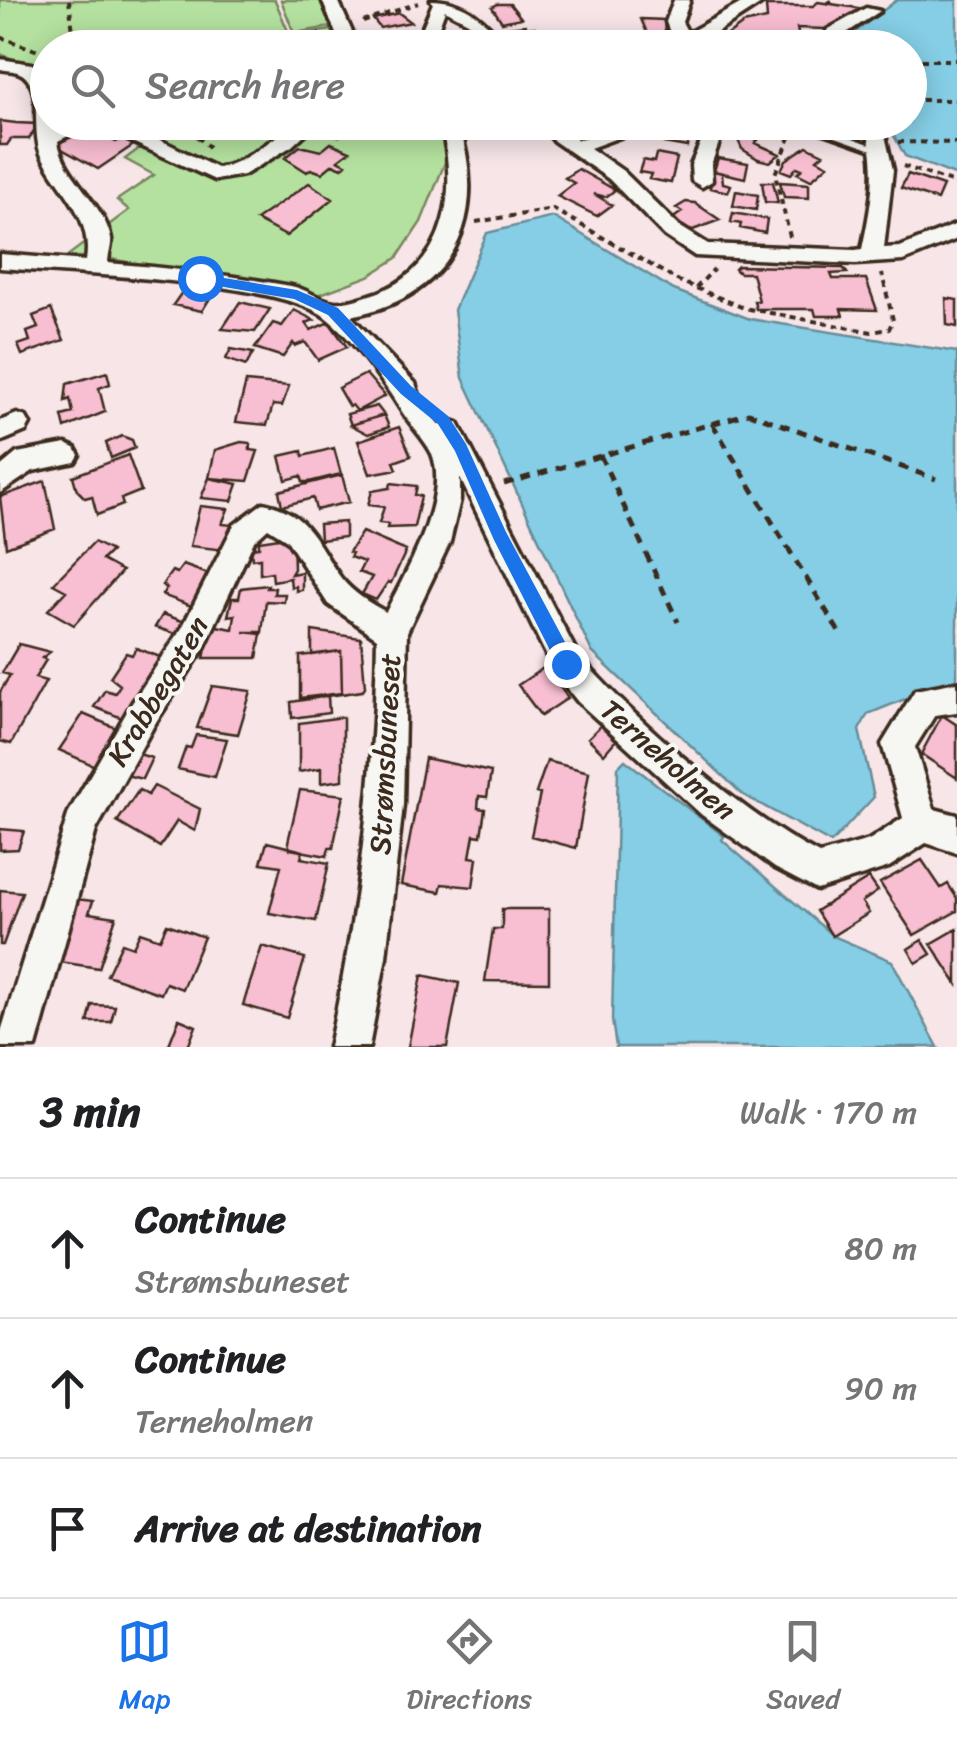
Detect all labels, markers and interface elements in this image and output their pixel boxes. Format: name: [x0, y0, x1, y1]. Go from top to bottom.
search box: [30, 30, 927, 140]
text: Search here: [145, 52, 345, 119]
icon: search: [65, 58, 120, 113]
route start: [178, 256, 224, 302]
street label: Krabbegaten: [92, 605, 224, 777]
route end: [544, 642, 590, 688]
street label: Strømsbuneset: [353, 652, 417, 856]
street label: Terneholmen: [587, 685, 749, 835]
text: 3 min: [40, 1075, 140, 1149]
text: Walk · 170 m: [740, 1084, 917, 1141]
text: Continue: [135, 1186, 286, 1253]
text: 80 m: [845, 1220, 917, 1277]
icon: ahead: [40, 1221, 95, 1276]
text: Strømsbuneset: [135, 1253, 350, 1310]
text: Continue: [135, 1326, 286, 1393]
text: 90 m: [844, 1360, 917, 1417]
icon: ahead: [40, 1361, 95, 1416]
text: Terneholmen: [135, 1393, 313, 1450]
text: Arrive at destination: [135, 1495, 482, 1562]
icon: arrive: [40, 1501, 95, 1556]
tab: Map: [117, 1614, 172, 1723]
tab: Directions: [406, 1614, 532, 1723]
tab: Saved: [766, 1614, 840, 1723]

